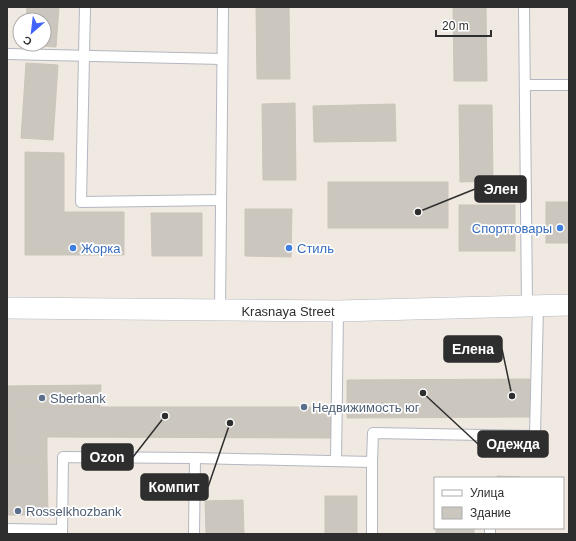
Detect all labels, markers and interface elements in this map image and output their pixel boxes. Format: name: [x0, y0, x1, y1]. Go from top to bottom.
north arrow: [12, 12, 52, 52]
scale bar: [436, 12, 491, 38]
text: 20 m: [442, 19, 469, 33]
text: С: [21, 34, 34, 48]
callout: Элен: [475, 176, 526, 202]
text: Элен: [484, 181, 518, 197]
place label: Спорттовары: [472, 221, 552, 236]
marker: Спорттовары: [555, 223, 565, 233]
place label: Жорка: [81, 241, 121, 256]
place label: Стиль: [297, 241, 334, 256]
marker: Жорка: [68, 243, 78, 253]
marker: Стиль: [284, 243, 294, 253]
street label: Krasnaya Street: [241, 304, 335, 319]
callout: Елена: [444, 336, 502, 362]
text: Елена: [452, 341, 494, 357]
place label: Sberbank: [50, 391, 106, 406]
marker: Sberbank: [37, 393, 47, 403]
place label: Недвижимость юг: [312, 400, 420, 415]
marker: Недвижимость юг: [299, 402, 309, 412]
callout: Одежда: [478, 431, 548, 457]
text: Одежда: [486, 436, 540, 452]
callout: Ozon: [82, 444, 133, 470]
text: Ozon: [90, 449, 125, 465]
callout: Компит: [141, 474, 208, 500]
legend: [434, 477, 564, 529]
text: Компит: [148, 479, 200, 495]
text: Улица: [470, 486, 504, 500]
place label: Rosselkhozbank: [26, 504, 122, 519]
marker: Rosselkhozbank: [13, 506, 23, 516]
text: Здание: [470, 506, 511, 520]

